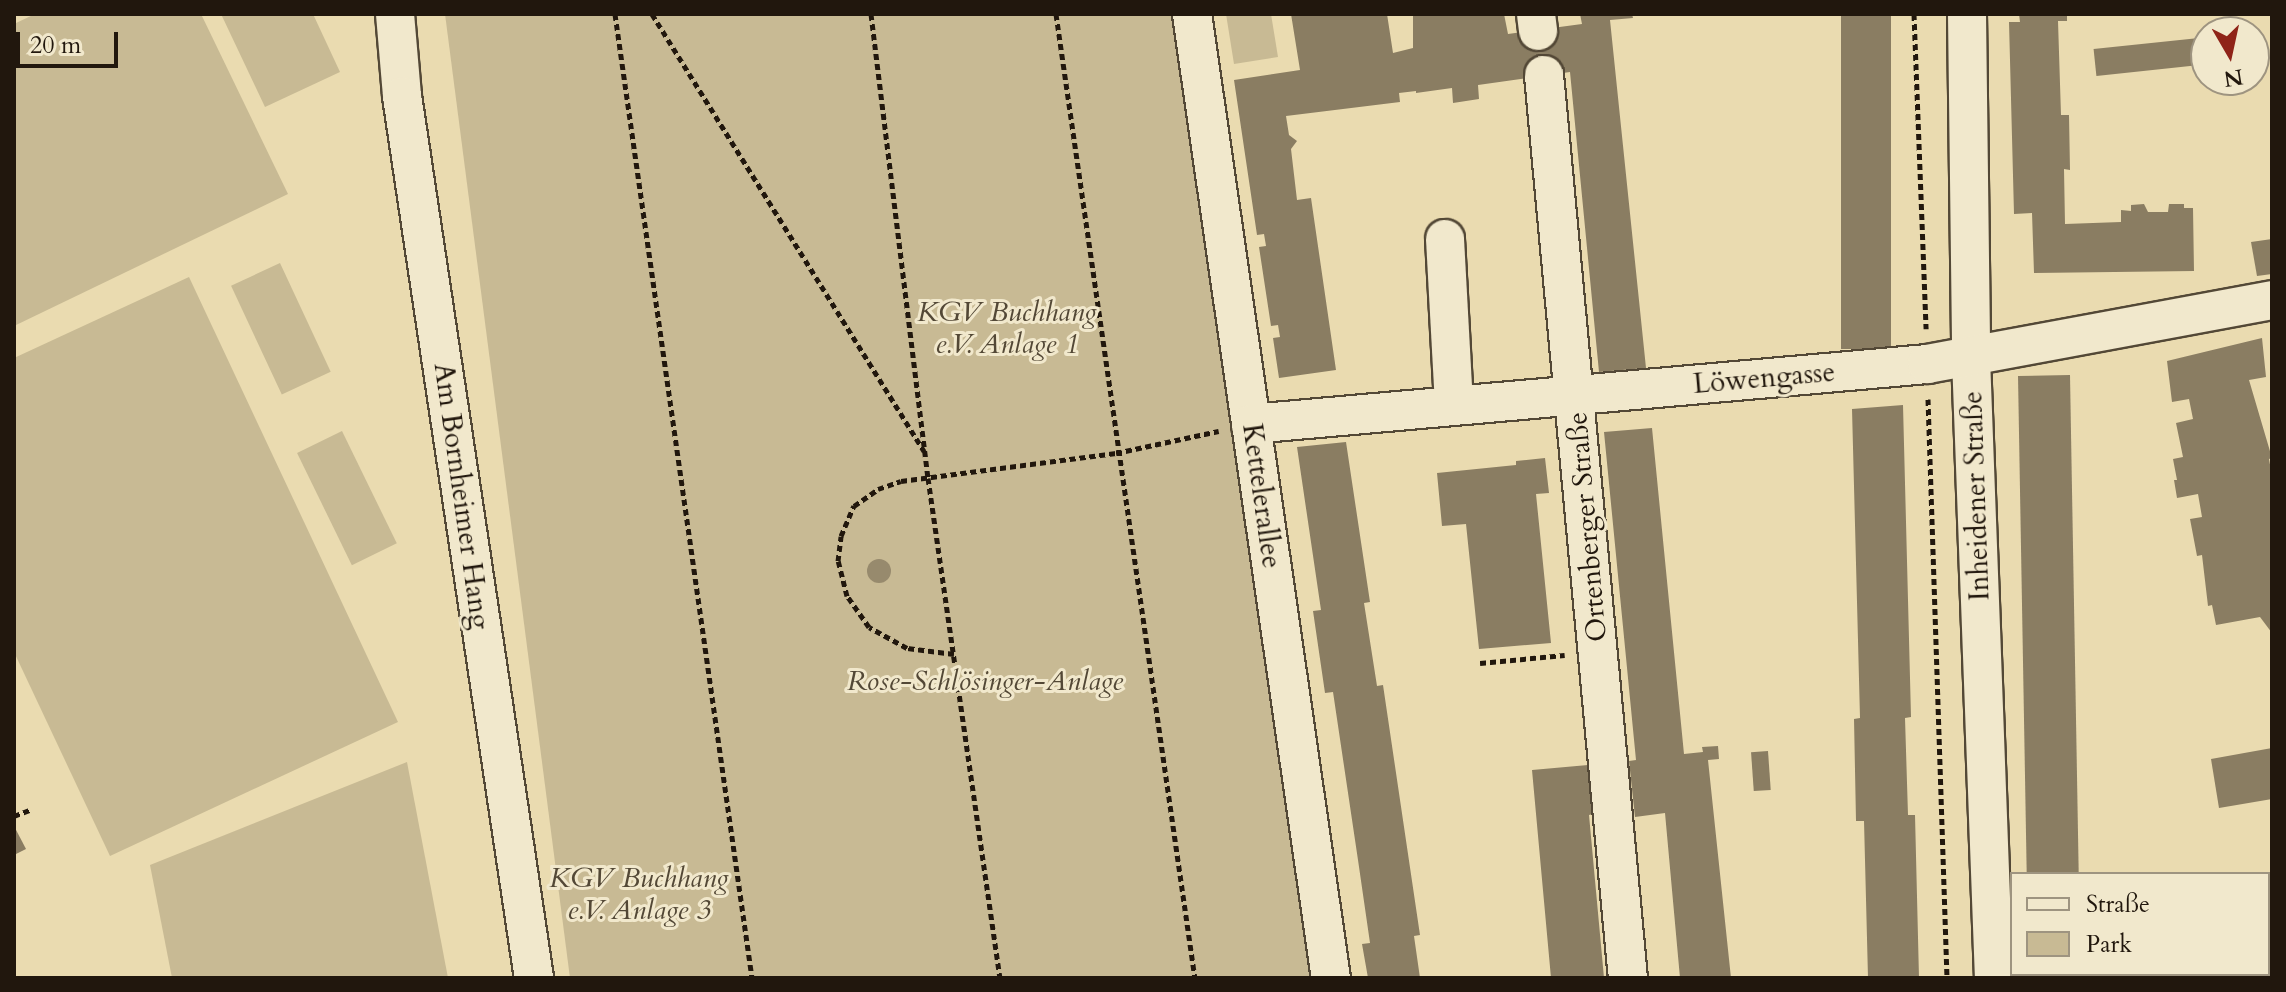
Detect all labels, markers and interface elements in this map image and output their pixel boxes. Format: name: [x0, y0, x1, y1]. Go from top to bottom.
scale bar: [20, 16, 122, 66]
north arrow: [2190, 16, 2270, 96]
text: 20 m: [30, 29, 81, 62]
text: N: [2222, 61, 2245, 94]
park label: KGV Buchhang e.V. Anlage 1: [917, 295, 1097, 361]
street label: Löwengasse: [1692, 355, 1836, 401]
street label: Am Bornheimer Hang: [427, 361, 497, 631]
street label: Inheidener Straße: [1956, 390, 1996, 602]
street label: Ortenberger Straße: [1560, 411, 1614, 643]
street label: Kettelerallee: [1235, 421, 1289, 571]
park label: Rose-Schlösinger-Anlage: [847, 664, 1123, 698]
park label: KGV Buchhang e.V. Anlage 3: [549, 861, 729, 927]
legend: [2010, 872, 2270, 976]
text: Straße: [2086, 888, 2150, 921]
text: Park: [2086, 928, 2132, 961]

